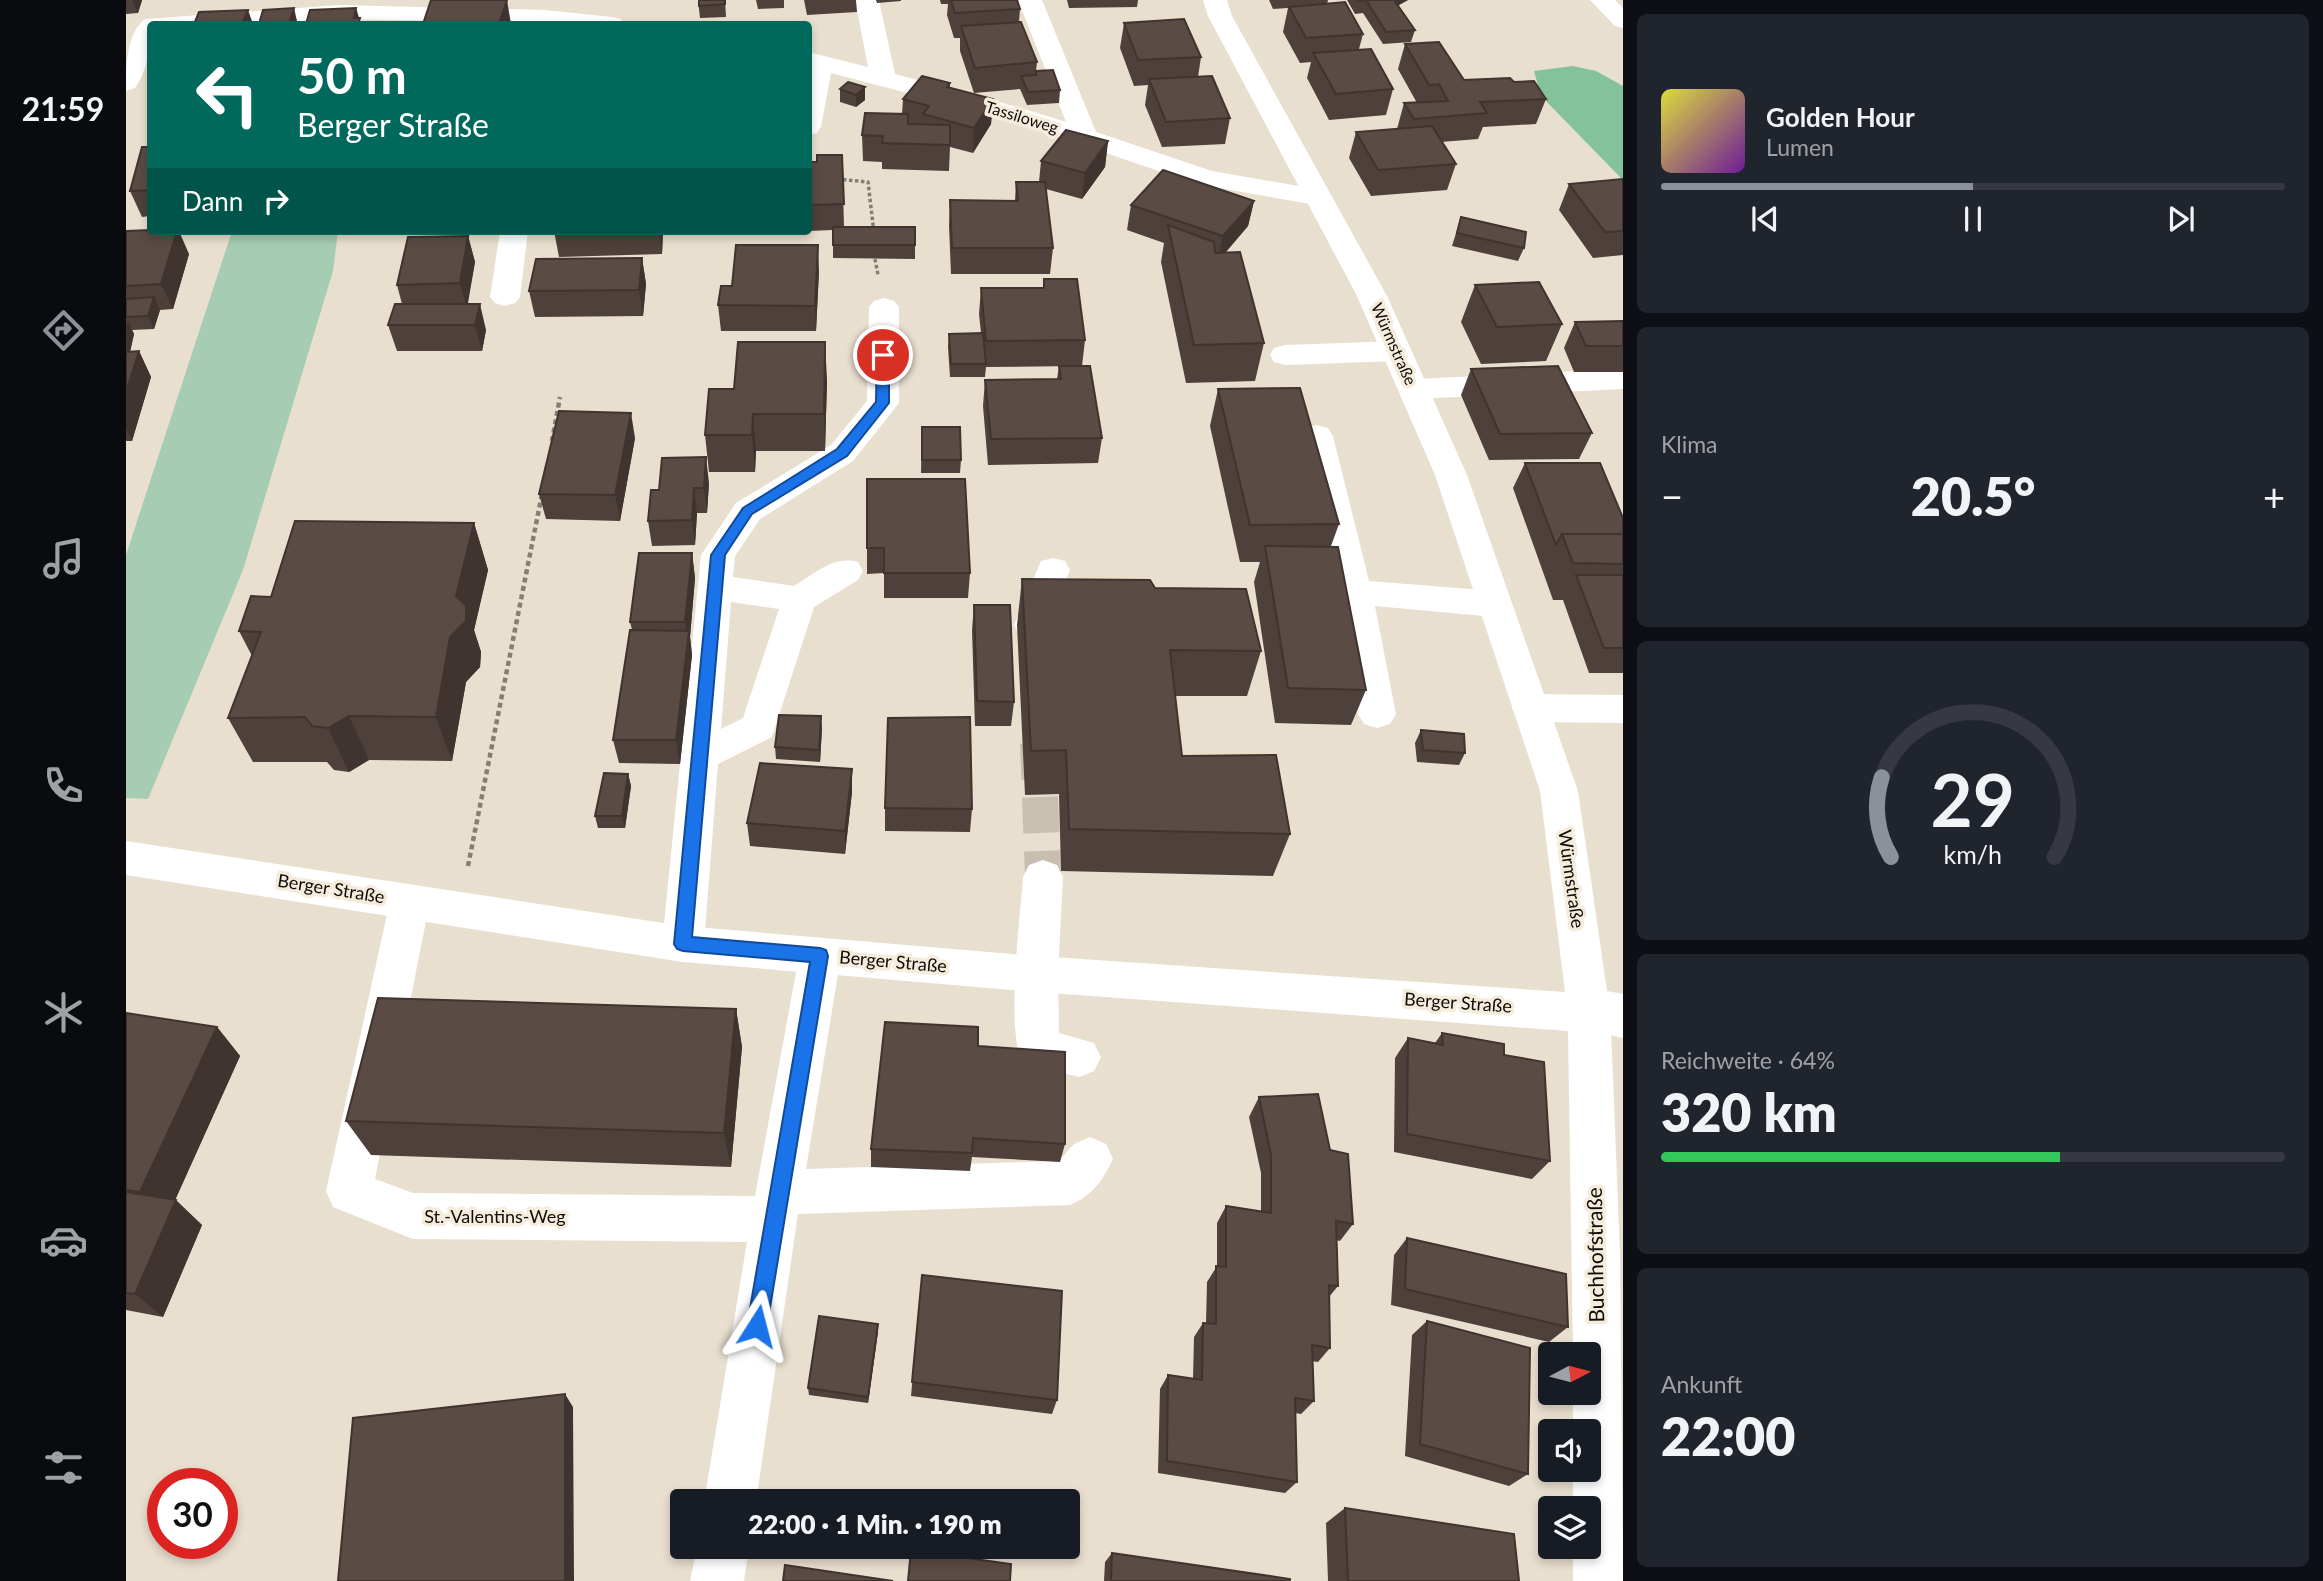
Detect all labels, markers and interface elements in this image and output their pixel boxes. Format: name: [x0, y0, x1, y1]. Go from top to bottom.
text: 50 m: [297, 46, 407, 104]
icon: left: [182, 49, 273, 140]
text: 21:59: [22, 89, 104, 128]
street label: Tassiloweg: [983, 96, 1061, 137]
text: Golden Hour: [1766, 101, 1915, 133]
text: Berger Straße: [297, 105, 489, 144]
text: Lumen: [1766, 133, 1834, 161]
icon: right: [257, 182, 295, 220]
text: Dann: [182, 185, 243, 217]
icon: previous: [1746, 200, 1784, 238]
icon: pause: [1954, 200, 1992, 238]
icon: next: [2162, 200, 2200, 238]
street label: Würmstraße: [1368, 300, 1421, 388]
icon: directions: [39, 306, 88, 355]
pin: [853, 325, 913, 385]
icon: arrive: [864, 336, 902, 374]
text: Klima: [1661, 430, 1718, 458]
text: 20.5°: [1911, 465, 2035, 527]
text: −: [1661, 473, 1683, 519]
text: +: [2263, 473, 2285, 519]
icon: music: [39, 534, 88, 583]
text: 29: [1931, 755, 2015, 843]
icon: phone: [39, 761, 88, 810]
street label: Würmstraße: [1554, 828, 1590, 929]
text: km/h: [1944, 838, 2002, 868]
street label: Berger Straße: [276, 869, 386, 907]
street label: Berger Straße: [838, 945, 948, 977]
street label: Berger Straße: [1403, 987, 1513, 1017]
icon: climate: [39, 988, 88, 1037]
text: Reichweite · 64%: [1661, 1046, 1835, 1074]
text: 320 km: [1661, 1081, 1837, 1143]
street label: Buchhofstraße: [1581, 1187, 1608, 1323]
street label: St.-Valentins-Weg: [424, 1205, 566, 1227]
icon: car: [39, 1216, 88, 1265]
position arrow: [720, 1289, 794, 1363]
north arrow: [1538, 1342, 1601, 1405]
map controls: [1538, 1342, 1601, 1559]
text: Ankunft: [1661, 1370, 1742, 1398]
text: 22:00: [1661, 1405, 1795, 1467]
button: sound: [1538, 1419, 1601, 1482]
icon: filters: [39, 1443, 88, 1492]
speed limit sign: 30: [147, 1468, 238, 1559]
button: layers: [1538, 1496, 1601, 1559]
text: 22:00 · 1 Min. · 190 m: [748, 1508, 1002, 1540]

